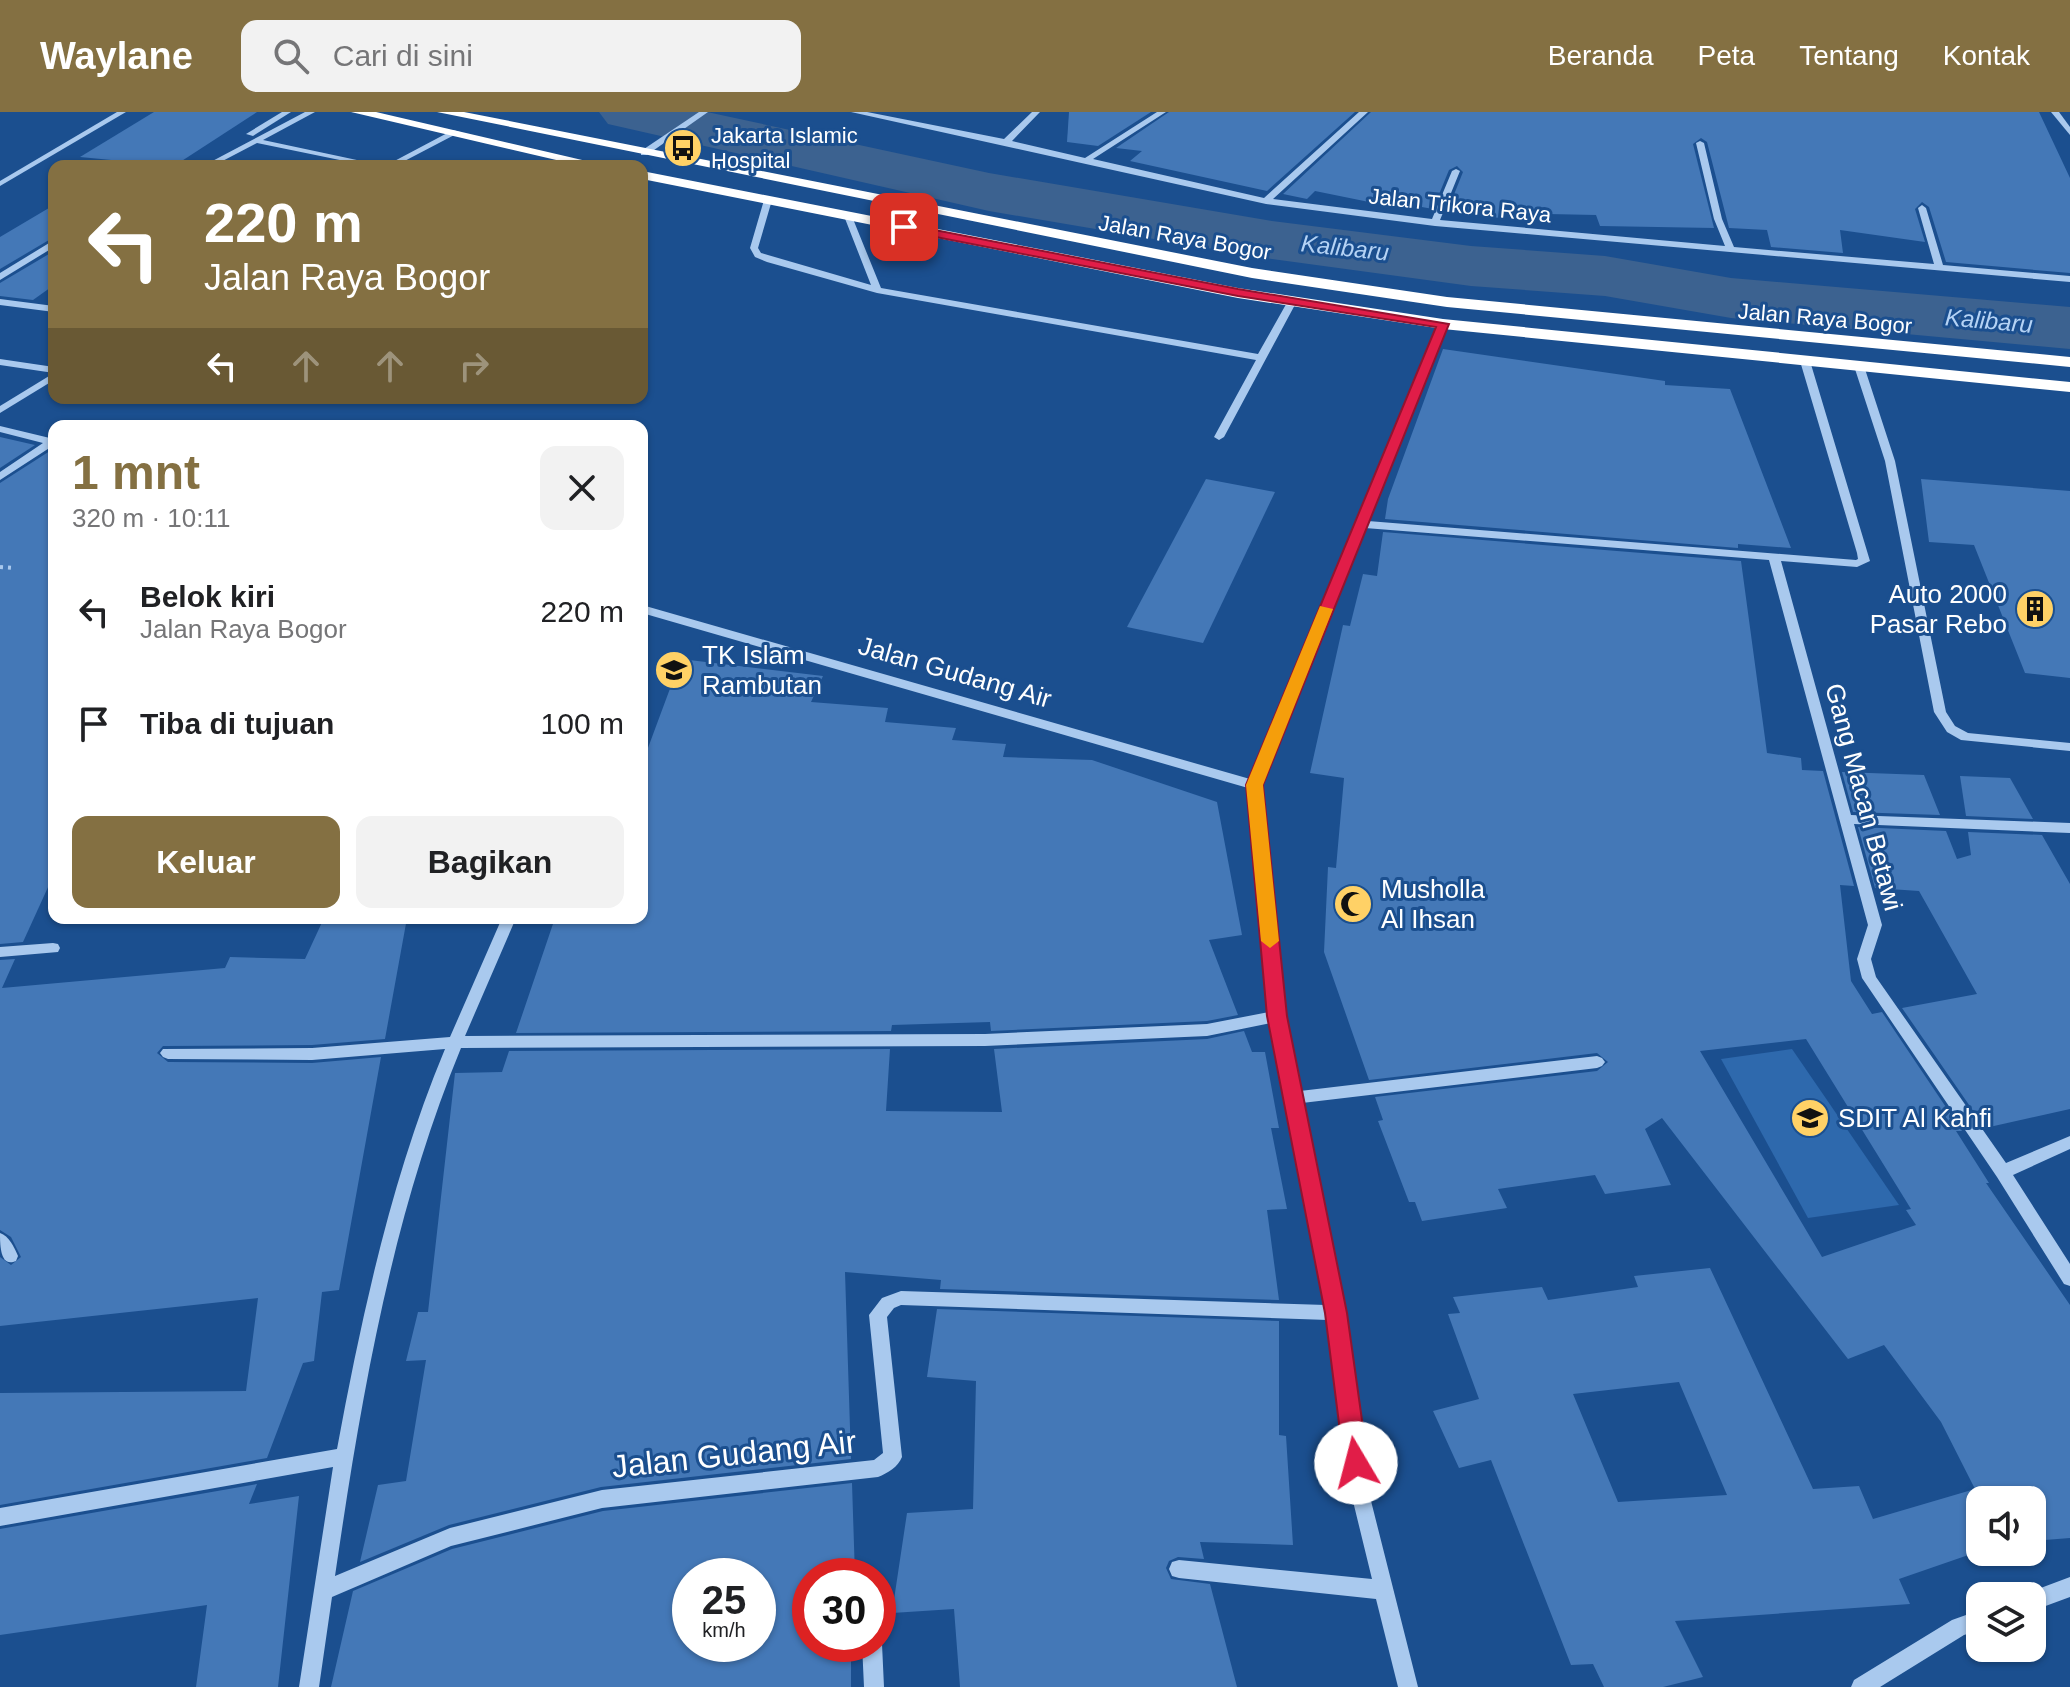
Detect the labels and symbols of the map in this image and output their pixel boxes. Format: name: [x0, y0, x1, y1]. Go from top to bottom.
place label: Jakarta Islamic Hospital: [711, 123, 858, 173]
bus stop icon: Jakarta Islamic Hospital: [662, 127, 704, 169]
street label: Jalan Trikora Raya: [1367, 183, 1553, 228]
pin: [870, 193, 938, 261]
street label: Jalan Raya Bogor: [1097, 210, 1273, 265]
water label: Kalibaru: [1300, 229, 1390, 266]
street label: Jalan Raya Bogor: [1737, 298, 1913, 339]
water label: Kalibaru: [1944, 303, 2034, 338]
place label: Auto 2000 Pasar Rebo: [1870, 579, 2007, 639]
building icon: Auto 2000 Pasar Rebo: [2014, 588, 2056, 630]
street label: Jalan Gudang Air: [855, 630, 1055, 714]
place label: TK Islam Rambutan: [702, 640, 822, 700]
school or university icon: TK Islam Rambutan: [653, 649, 695, 691]
street label: Gang Macan Betawi: [1819, 680, 1909, 914]
place label: Musholla Al Ihsan: [1381, 874, 1486, 934]
mosque icon: Musholla Al Ihsan: [1332, 883, 1374, 925]
school or university icon: SDIT Al Kahfi: [1789, 1097, 1831, 1139]
place label: SDIT Al Kahfi: [1838, 1103, 1992, 1133]
position arrow: [1314, 1421, 1398, 1505]
street label: Jalan Gudang Air: [610, 1423, 858, 1485]
speed limit sign: 30: [792, 1558, 896, 1662]

